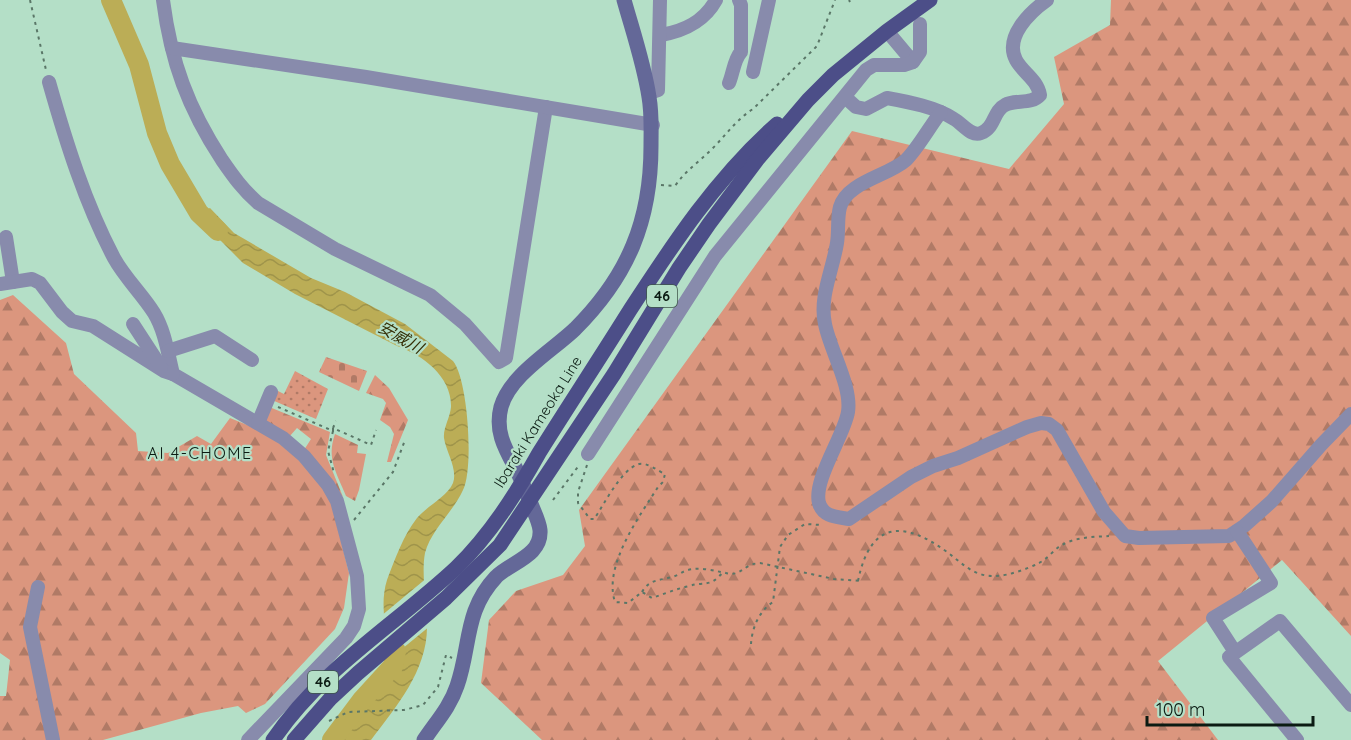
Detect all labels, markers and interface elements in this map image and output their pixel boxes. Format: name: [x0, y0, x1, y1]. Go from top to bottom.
road number: 46: [647, 285, 677, 307]
water label: 安威川: [375, 317, 429, 358]
street label: Ibaraki Kameoka Line: [489, 352, 586, 491]
district label: AI 4-CHOME: [148, 443, 252, 463]
road number: 46: [308, 671, 338, 693]
scale bar: [1147, 689, 1314, 727]
text: 100 m: [1156, 698, 1205, 721]

